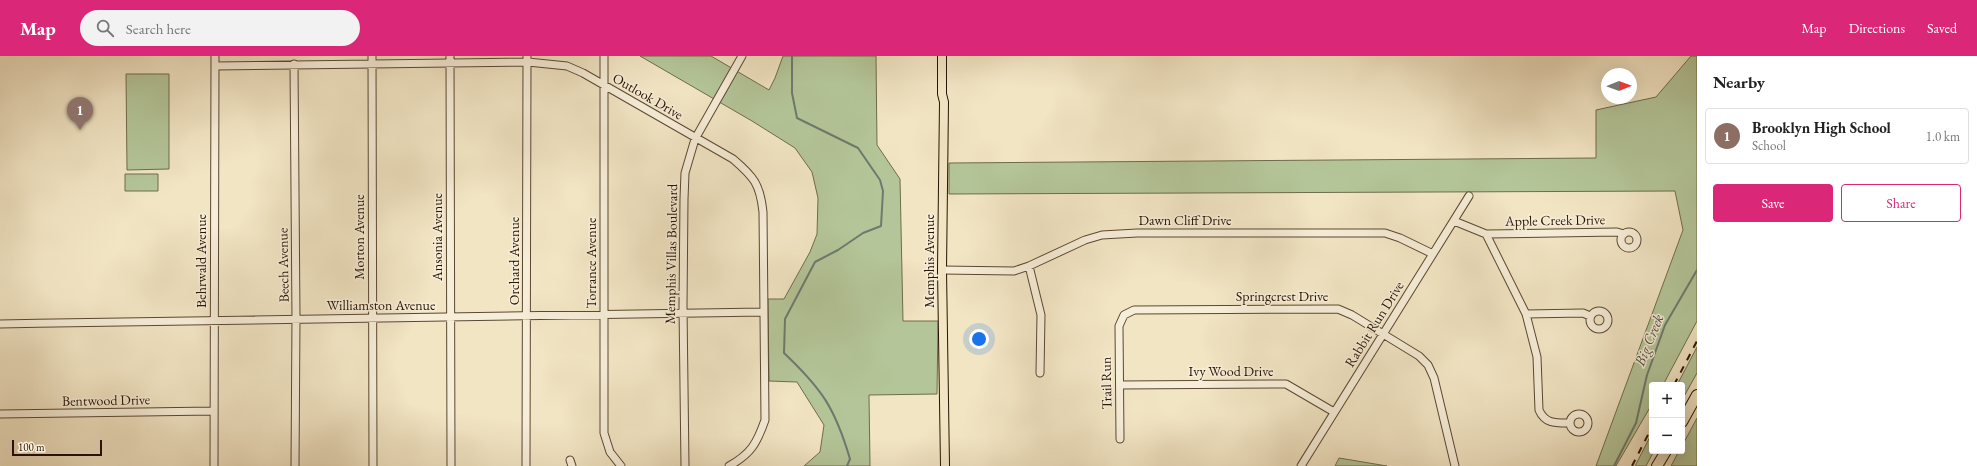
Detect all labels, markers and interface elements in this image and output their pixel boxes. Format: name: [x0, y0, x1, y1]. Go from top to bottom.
search box: [80, 10, 360, 46]
text: Map: [20, 16, 56, 41]
icon: search: [94, 17, 116, 39]
text: Search here: [126, 19, 191, 38]
text: Map: [1801, 19, 1827, 37]
text: Directions: [1849, 19, 1905, 37]
text: Saved: [1927, 19, 1957, 37]
north arrow: [1601, 68, 1637, 104]
street label: Outlook Drive: [609, 69, 687, 124]
text: Nearby: [1713, 71, 1765, 93]
pin: 1: [67, 97, 93, 130]
text: Brooklyn High School: [1752, 118, 1891, 137]
text: 1: [1724, 128, 1730, 145]
text: 1.0 km: [1926, 128, 1960, 145]
text: School: [1752, 137, 1786, 154]
street label: Memphis Villas Boulevard: [661, 183, 681, 324]
button: Save: [1713, 184, 1833, 222]
button: Share: [1841, 184, 1961, 222]
street label: Ansonia Avenue: [428, 193, 446, 282]
street label: Morton Avenue: [350, 194, 368, 280]
street label: Apple Creek Drive: [1504, 210, 1606, 230]
street label: Dawn Cliff Drive: [1138, 211, 1232, 229]
street label: Behrwald Avenue: [192, 213, 210, 308]
street label: Memphis Avenue: [920, 214, 938, 308]
street label: Orchard Avenue: [505, 216, 523, 305]
street label: Torrance Avenue: [582, 217, 600, 309]
street label: Beech Avenue: [273, 227, 293, 303]
street label: Rabbit Run Drive: [1340, 277, 1408, 370]
street label: Springcrest Drive: [1236, 287, 1329, 305]
street label: Williamston Avenue: [327, 296, 436, 314]
water label: Big Creek: [1629, 311, 1668, 369]
your location: [969, 329, 989, 349]
street label: Trail Run: [1097, 356, 1115, 409]
street label: Ivy Wood Drive: [1189, 362, 1274, 380]
map controls: [1649, 382, 1685, 454]
button: +: [1649, 382, 1685, 418]
street label: Bentwood Drive: [62, 390, 151, 410]
button: −: [1649, 418, 1685, 454]
scale bar: [12, 438, 102, 457]
text: 100 m: [18, 440, 45, 454]

